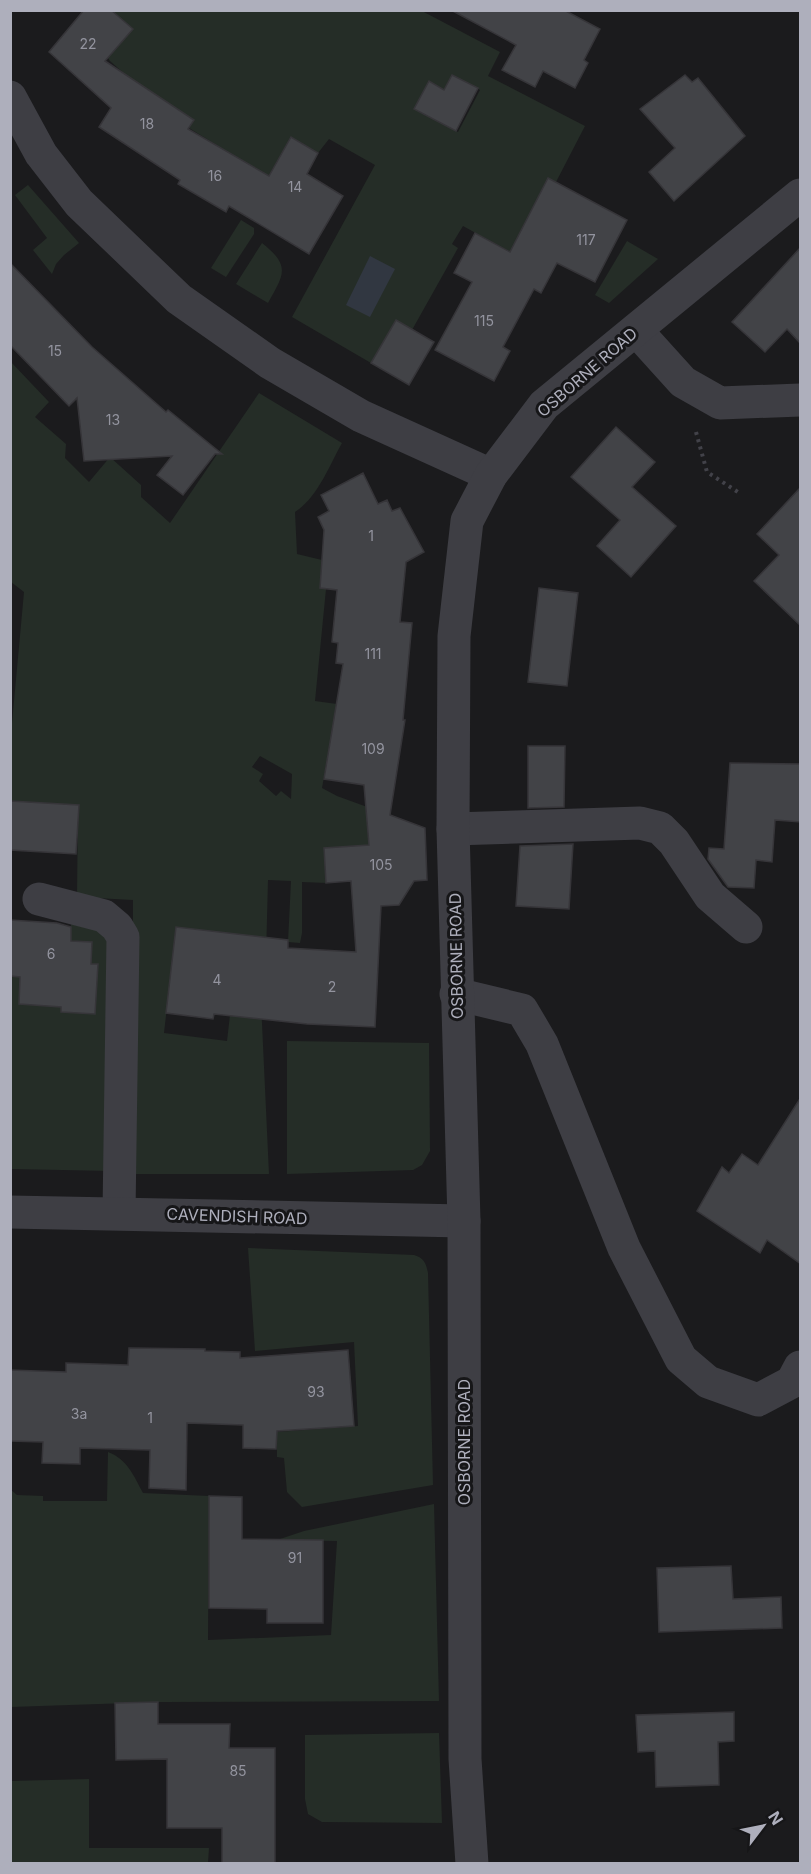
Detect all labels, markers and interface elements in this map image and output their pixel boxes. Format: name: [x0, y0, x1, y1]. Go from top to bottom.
house number: 22: [79, 35, 97, 52]
house number: 18: [140, 115, 154, 132]
house number: 16: [208, 167, 222, 184]
house number: 14: [288, 178, 302, 195]
house number: 117: [576, 231, 596, 248]
house number: 115: [474, 312, 494, 329]
street label: OSBORNE ROAD: [533, 323, 641, 421]
house number: 15: [48, 342, 62, 359]
house number: 13: [106, 411, 120, 428]
house number: 1: [368, 527, 374, 544]
house number: 111: [364, 645, 382, 662]
house number: 109: [361, 740, 385, 757]
house number: 105: [369, 856, 393, 873]
street label: OSBORNE ROAD: [445, 893, 467, 1019]
house number: 6: [47, 945, 55, 962]
house number: 4: [212, 971, 222, 988]
house number: 2: [328, 978, 336, 995]
street label: CAVENDISH ROAD: [166, 1204, 308, 1228]
street label: OSBORNE ROAD: [454, 1379, 474, 1505]
house number: 93: [307, 1383, 325, 1400]
house number: 3a: [71, 1405, 87, 1422]
house number: 1: [147, 1409, 153, 1426]
house number: 91: [288, 1549, 302, 1566]
house number: 85: [229, 1762, 247, 1779]
north arrow: [733, 1796, 793, 1856]
text: N: [764, 1808, 787, 1829]

